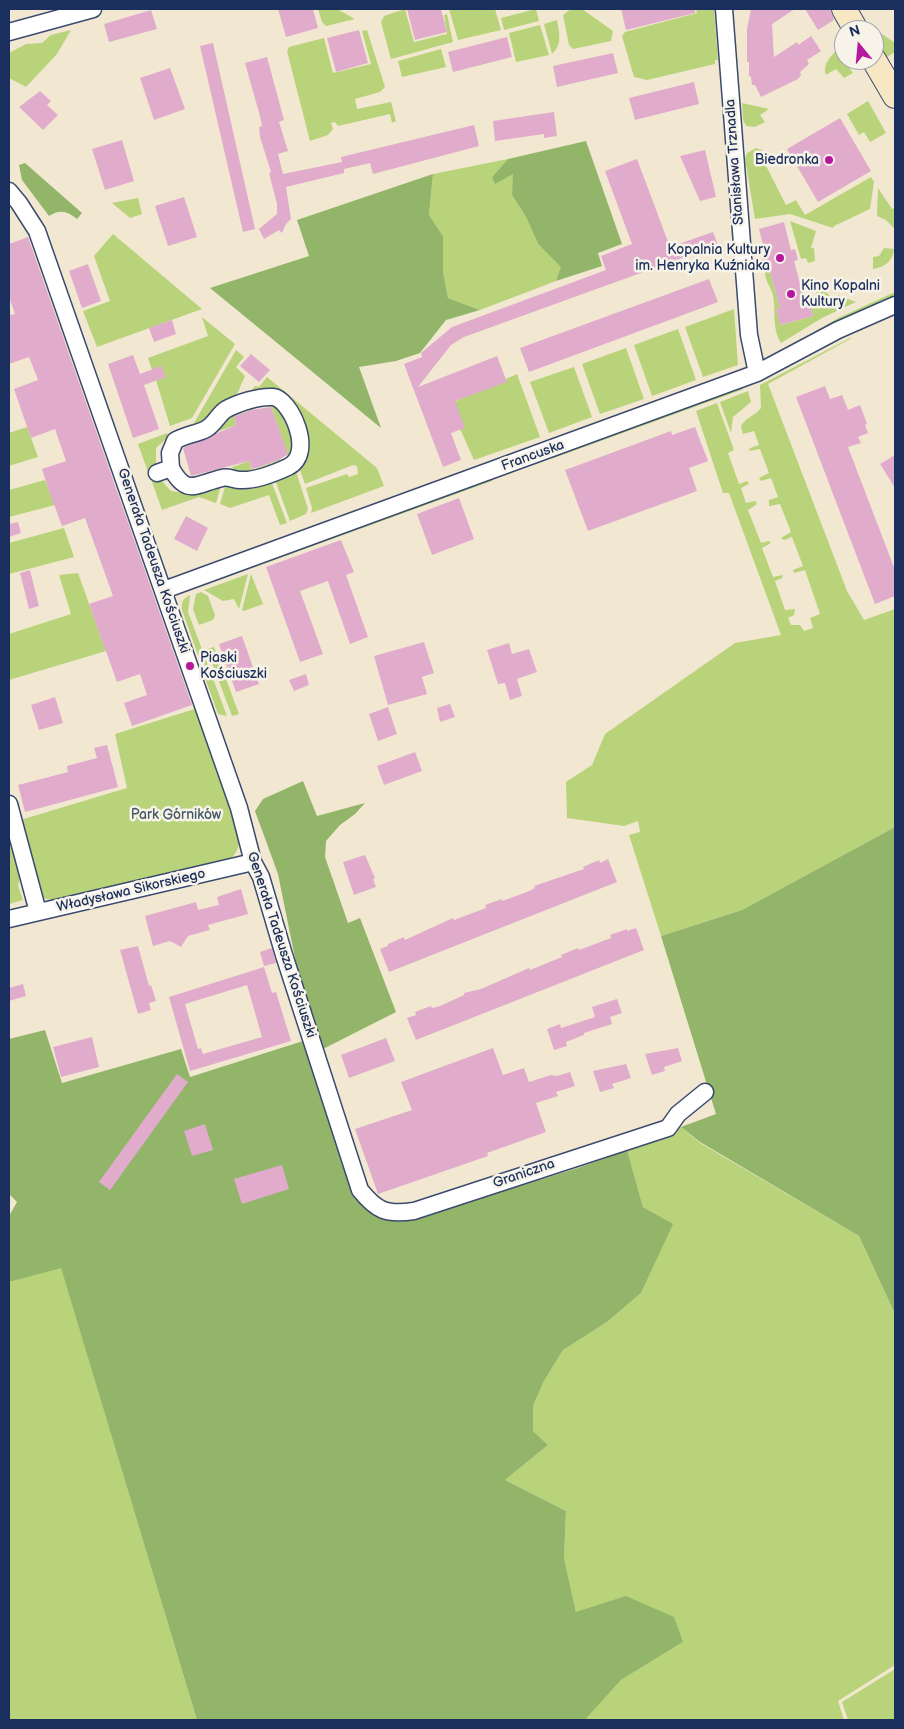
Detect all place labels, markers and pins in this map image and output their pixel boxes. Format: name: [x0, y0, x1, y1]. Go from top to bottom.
place label: Biedronka: [755, 152, 819, 168]
marker: Biedronka: [823, 154, 835, 166]
place label: Kopalnia Kultury im. Henryka Kuźniaka: [635, 242, 770, 274]
marker: Kopalnia Kultury im. Henryka Kuźniaka: [774, 252, 786, 264]
place label: Kino Kopalni Kultury: [801, 278, 880, 310]
marker: Kino Kopalni Kultury: [785, 288, 797, 300]
place label: Piaski Kościuszki: [200, 650, 267, 682]
marker: Piaski Kościuszki: [184, 660, 196, 672]

